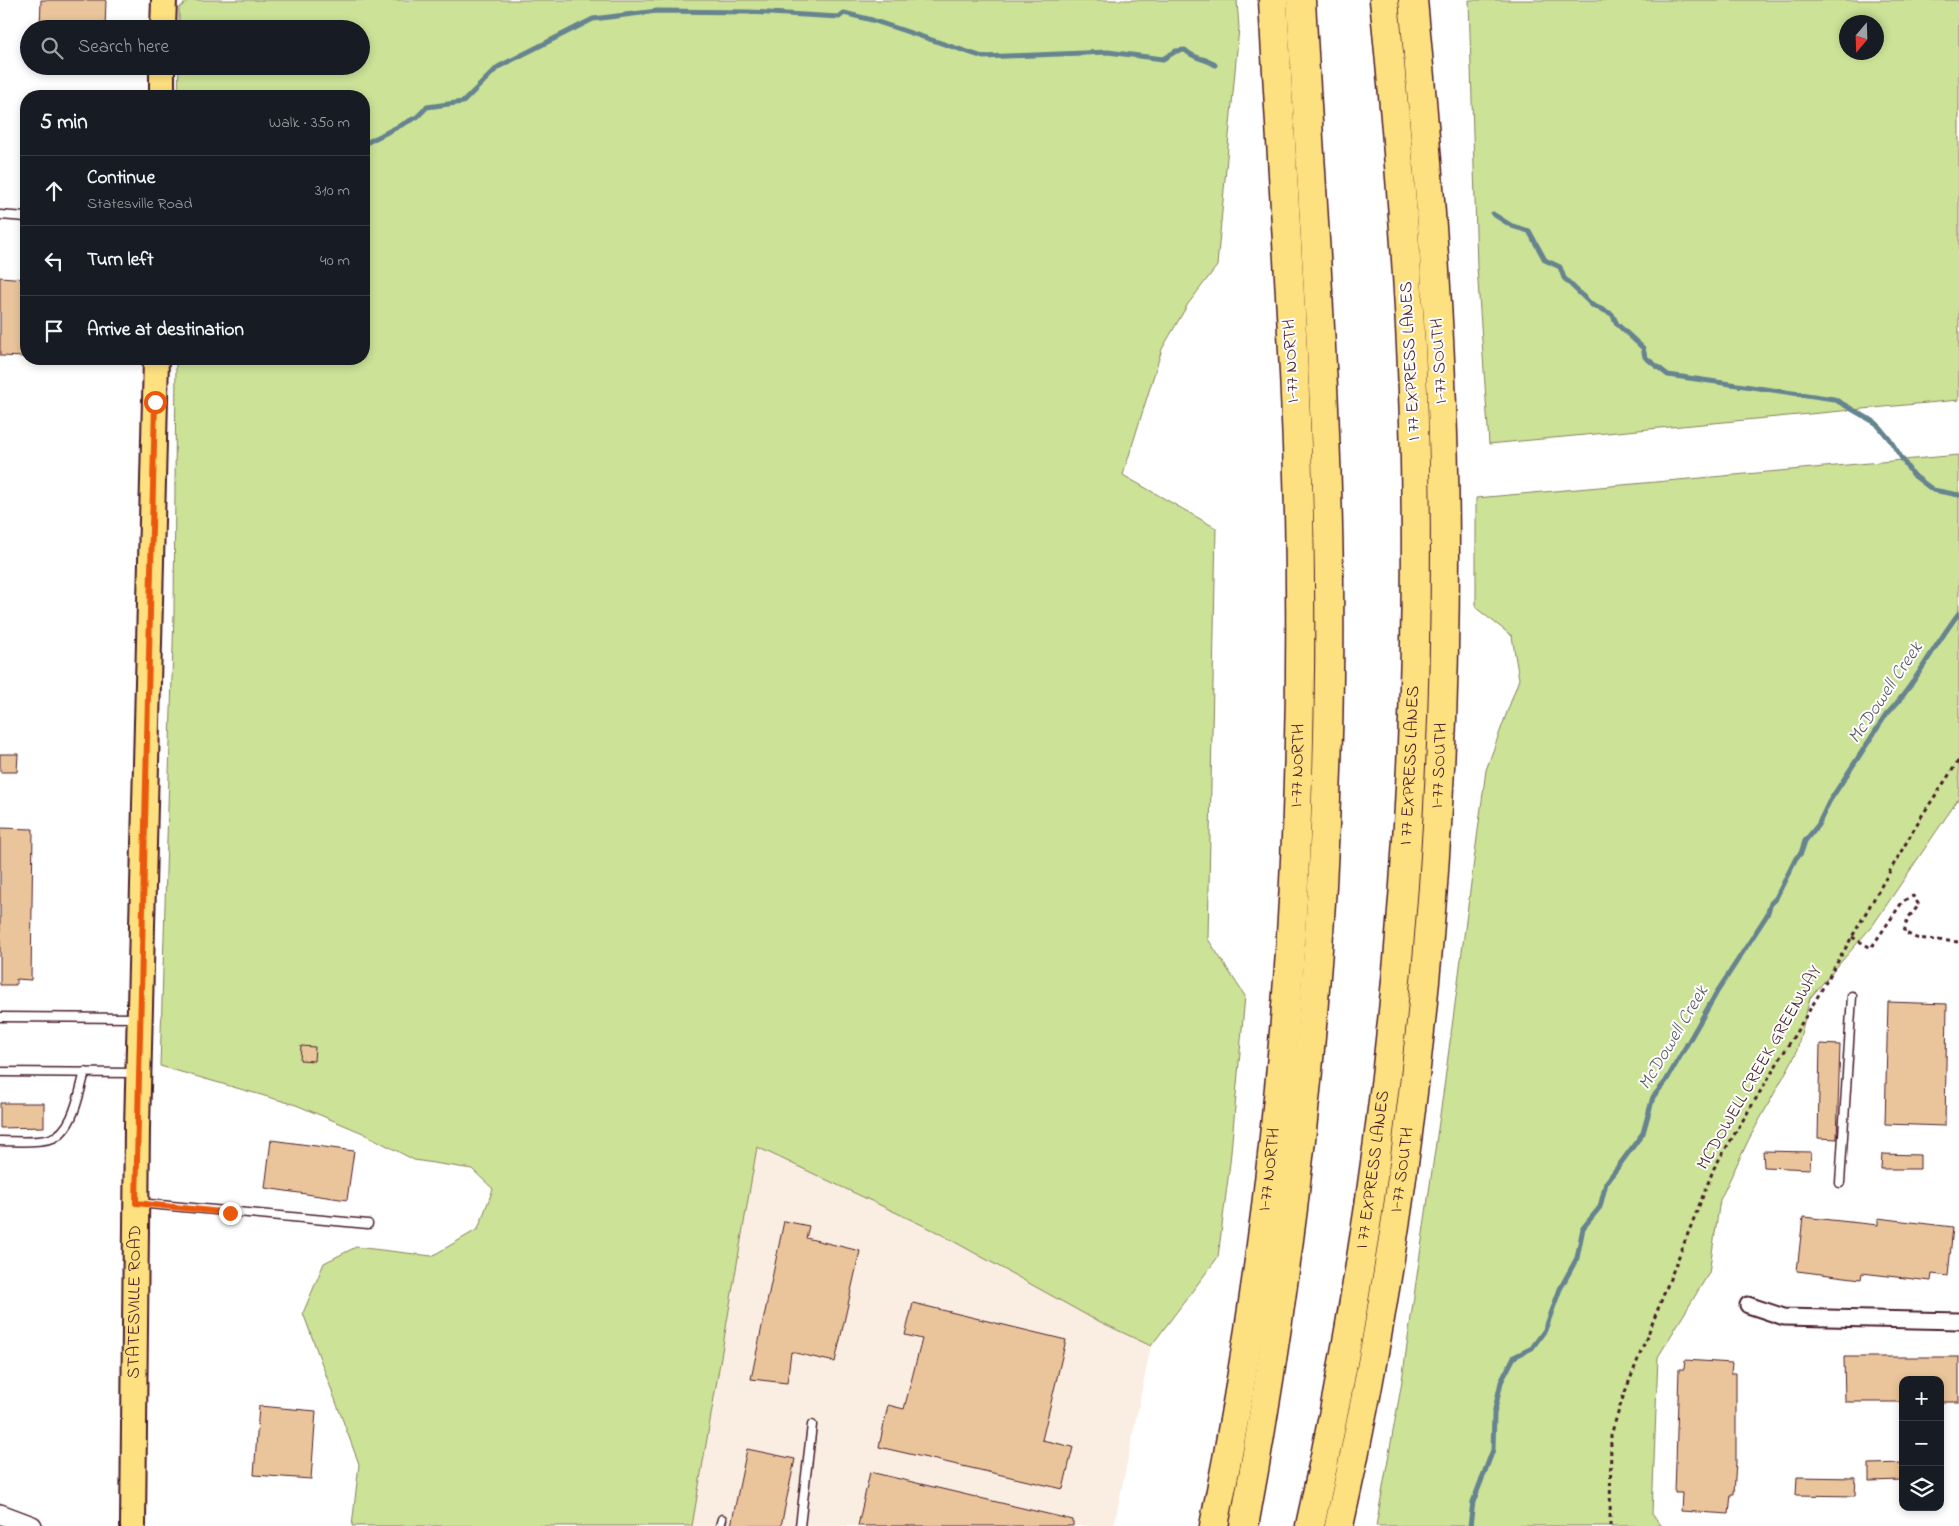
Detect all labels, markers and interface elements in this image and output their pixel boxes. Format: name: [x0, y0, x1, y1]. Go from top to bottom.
north arrow: [1839, 15, 1884, 60]
search box: [20, 20, 370, 75]
icon: search: [38, 34, 66, 62]
text: Search here: [78, 34, 169, 61]
text: 5 min: [40, 108, 88, 138]
text: Walk · 350 m: [269, 111, 350, 135]
text: Continue: [87, 165, 155, 192]
icon: ahead: [40, 177, 68, 205]
text: 310 m: [315, 179, 350, 203]
text: Statesville Road: [87, 192, 192, 216]
icon: left: [40, 247, 68, 275]
text: Turn left: [87, 247, 154, 274]
text: 40 m: [320, 249, 350, 273]
street label: I 77 EXPRESS LANES: [1394, 281, 1428, 441]
icon: arrive: [40, 317, 68, 345]
text: Arrive at destination: [87, 317, 244, 344]
street label: I-77 SOUTH: [1425, 317, 1455, 405]
street label: I-77 NORTH: [1277, 318, 1307, 404]
route start: [144, 391, 167, 414]
water label: McDowell Creek: [1842, 636, 1930, 749]
street label: I 77 EXPRESS LANES: [1394, 685, 1427, 846]
street label: I-77 SOUTH: [1425, 722, 1455, 809]
street label: I-77 NORTH: [1284, 723, 1312, 808]
street label: MCDOWELL CREEK GREENWAY: [1691, 960, 1830, 1175]
water label: McDowell Creek: [1632, 980, 1716, 1095]
street label: I 77 EXPRESS LANES: [1350, 1089, 1397, 1251]
street label: I-77 NORTH: [1252, 1126, 1288, 1213]
street label: I-77 SOUTH: [1384, 1126, 1422, 1214]
route end: [219, 1202, 242, 1225]
street label: STATESVILLE ROAD: [121, 1225, 149, 1379]
map controls: [1899, 1376, 1944, 1511]
button: +: [1899, 1376, 1944, 1421]
button: −: [1899, 1421, 1944, 1466]
button: layers: [1899, 1466, 1944, 1511]

